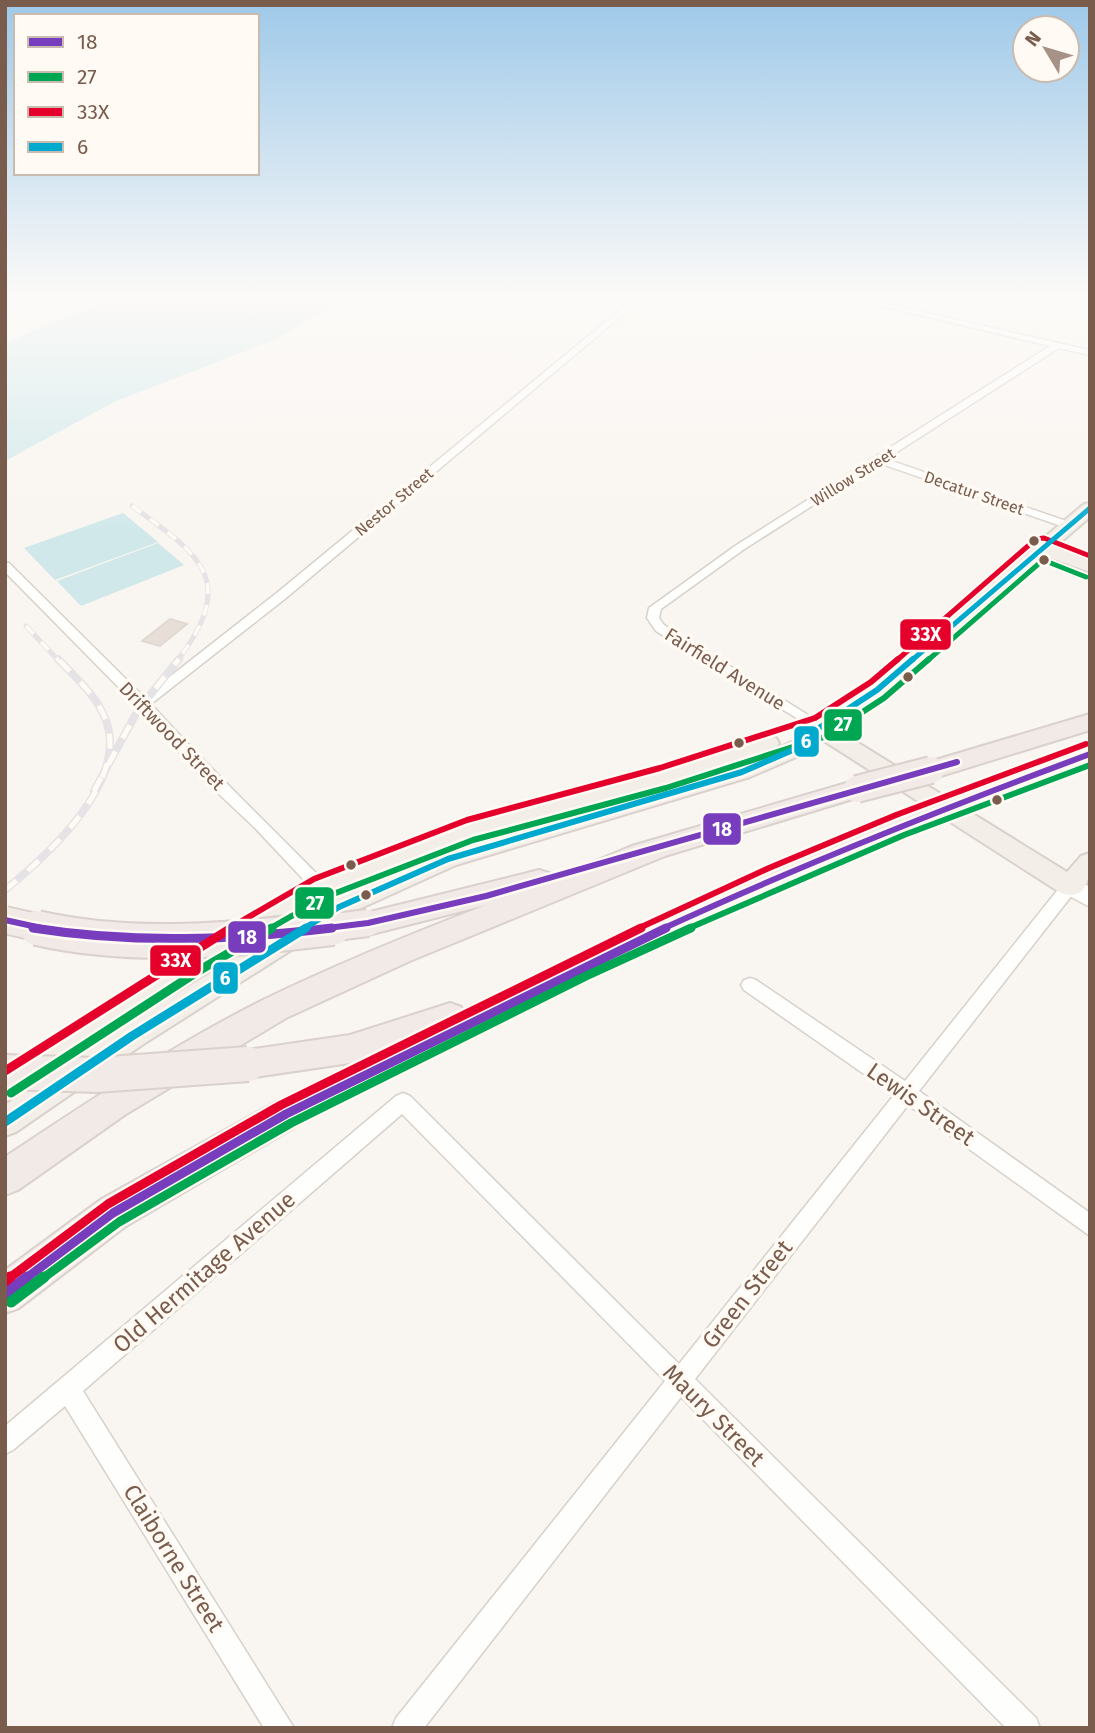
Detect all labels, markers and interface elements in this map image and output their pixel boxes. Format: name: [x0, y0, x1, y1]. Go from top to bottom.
legend: [14, 14, 259, 175]
north arrow: [1011, 14, 1081, 84]
text: N: [1020, 27, 1046, 51]
text: 18: [77, 29, 98, 55]
text: 27: [77, 64, 97, 90]
text: 33X: [77, 99, 110, 125]
text: 6: [77, 134, 88, 160]
street label: Willow Street: [807, 444, 899, 510]
street label: Nestor Street: [351, 464, 437, 540]
street label: Decatur Street: [922, 467, 1027, 519]
unlabelled marker: [1027, 534, 1041, 548]
unlabelled marker: [1037, 553, 1051, 567]
line badge: 33X: [899, 618, 952, 651]
street label: Fairfield Avenue: [661, 623, 789, 715]
text: 33X: [910, 623, 942, 646]
unlabelled marker: [901, 670, 915, 684]
street label: Driftwood Street: [114, 677, 230, 795]
line badge: 27: [823, 708, 863, 742]
text: 27: [834, 713, 852, 736]
line badge: 6: [793, 725, 820, 758]
text: 6: [801, 730, 812, 753]
unlabelled marker: [732, 736, 746, 750]
unlabelled marker: [990, 793, 1004, 807]
line badge: 18: [702, 812, 742, 846]
text: 18: [712, 818, 732, 841]
unlabelled marker: [344, 858, 358, 872]
line badge: 27: [294, 886, 335, 920]
unlabelled marker: [359, 888, 373, 902]
text: 27: [306, 892, 324, 915]
line badge: 18: [227, 920, 267, 954]
text: 18: [237, 926, 257, 949]
line badge: 33X: [149, 944, 202, 977]
text: 33X: [160, 949, 192, 972]
line badge: 6: [212, 961, 239, 995]
text: 6: [220, 967, 231, 990]
street label: Lewis Street: [862, 1056, 981, 1152]
street label: Old Hermitage Avenue: [107, 1185, 301, 1359]
street label: Green Street: [696, 1234, 798, 1354]
street label: Maury Street: [657, 1358, 771, 1472]
street label: Claiborne Street: [117, 1479, 231, 1638]

